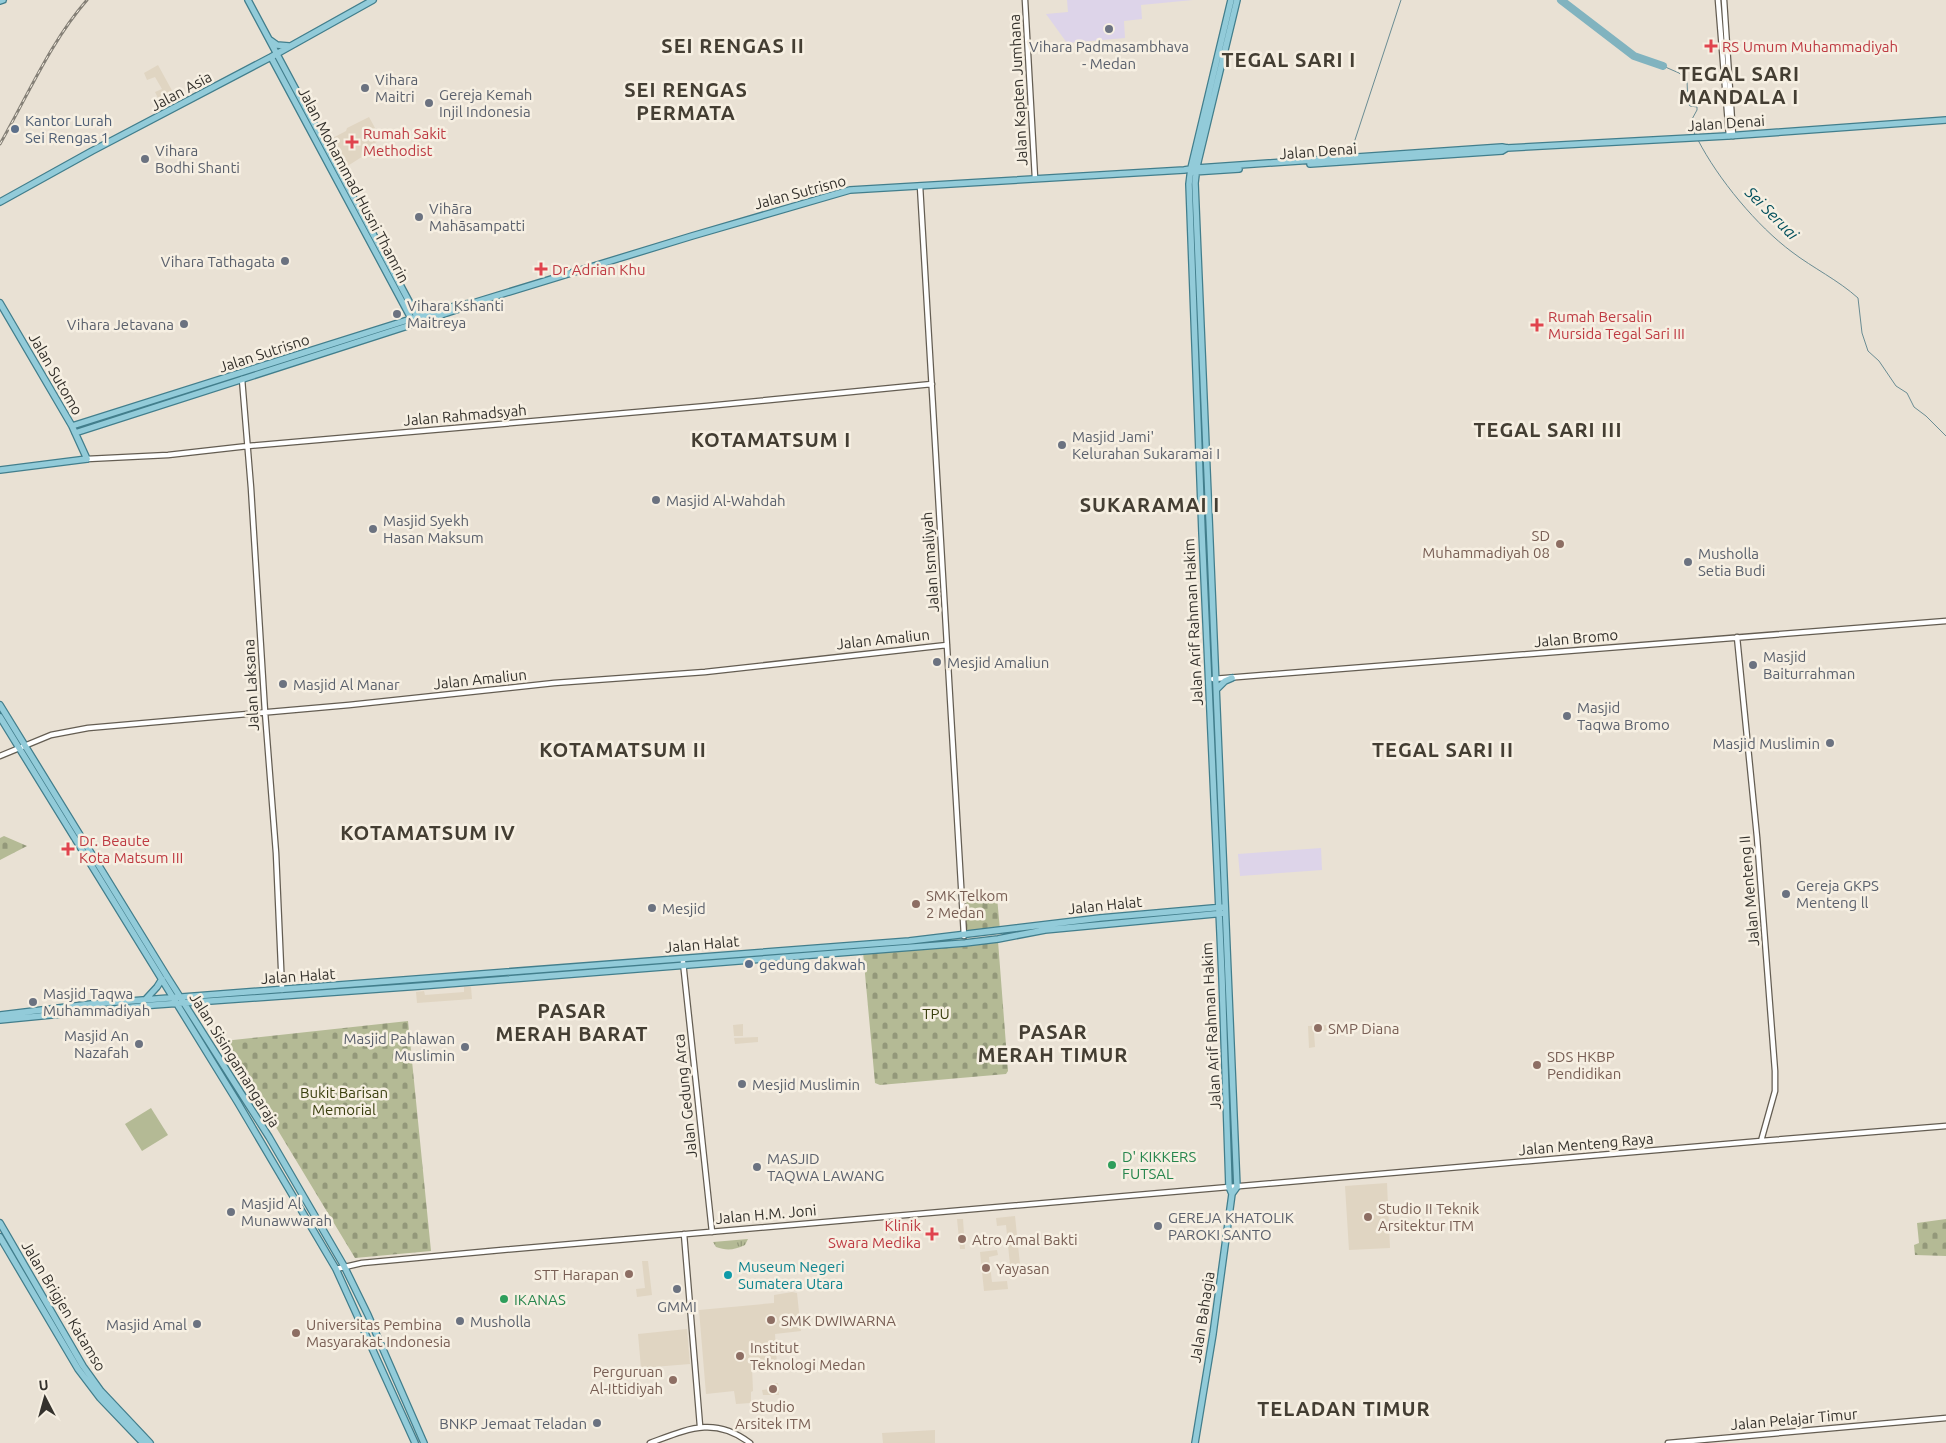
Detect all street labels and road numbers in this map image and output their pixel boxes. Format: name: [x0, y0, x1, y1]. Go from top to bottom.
street label: Jalan Kapten Jumhana: [1006, 14, 1030, 166]
street label: Jalan Asia: [148, 68, 214, 114]
street label: Jalan Mohammad Husni Thamrin: [295, 84, 413, 286]
street label: Jalan Denai: [1687, 112, 1765, 134]
street label: Jalan Denai: [1279, 140, 1357, 162]
street label: Jalan Sutrisno: [752, 172, 848, 212]
street label: Jalan Sutomo: [26, 330, 86, 418]
street label: Jalan Sutrisno: [217, 330, 311, 376]
street label: Jalan Rahmadsyah: [403, 401, 527, 429]
street label: Jalan Ismaliyah: [918, 511, 942, 613]
street label: Jalan Arif Rahman Hakim: [1180, 538, 1206, 706]
street label: Jalan Amaliun: [835, 626, 931, 652]
street label: Jalan Bromo: [1533, 626, 1619, 650]
street label: Jalan Laksana: [240, 639, 262, 731]
street label: Jalan Amaliun: [432, 666, 528, 692]
street label: Jalan Menteng II: [1736, 835, 1762, 947]
street label: Jalan Halat: [1067, 893, 1143, 917]
street label: Jalan Halat: [664, 932, 740, 956]
street label: Jalan Arif Rahman Hakim: [1198, 942, 1224, 1110]
street label: Jalan Halat: [260, 965, 336, 987]
street label: Jalan Sisingamangaraja: [187, 990, 283, 1130]
street label: Jalan Gedung Arca: [670, 1033, 700, 1159]
street label: Jalan Menteng Raya: [1518, 1130, 1654, 1158]
street label: Jalan H.M. Joni: [715, 1201, 817, 1227]
street label: Jalan Brigjen Katamso: [18, 1238, 110, 1374]
street label: Jalan Bahagia: [1186, 1270, 1218, 1364]
street label: Jalan Pelajar Timur: [1730, 1405, 1858, 1433]

